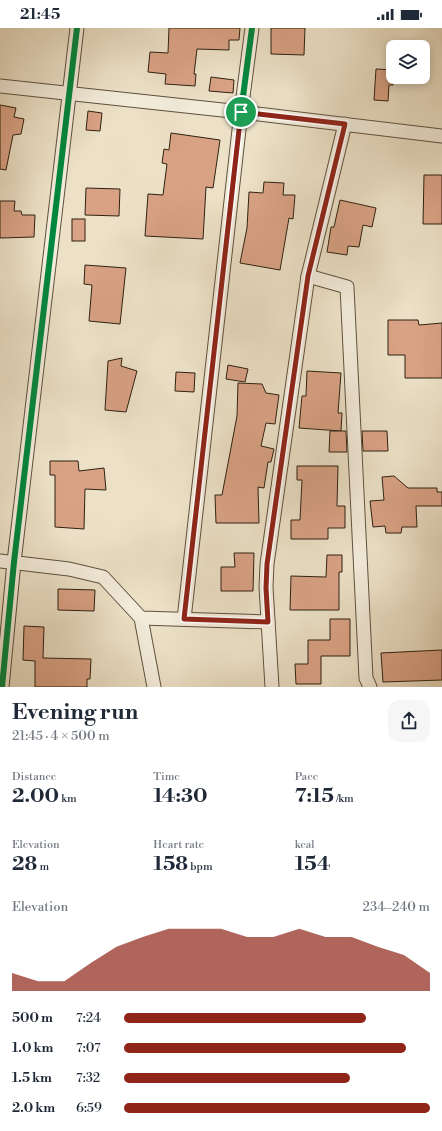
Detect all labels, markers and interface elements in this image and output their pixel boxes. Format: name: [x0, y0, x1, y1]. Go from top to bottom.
text: 21:45: [20, 5, 60, 24]
map controls: [386, 40, 430, 84]
button: layers: [386, 40, 430, 84]
pin: [224, 95, 258, 129]
icon: arrive: [230, 101, 252, 123]
text: Evening run: [12, 699, 138, 726]
button: share: [388, 700, 430, 742]
text: 21:45 · 4 × 500 m: [12, 728, 110, 744]
text: Distance: [12, 770, 56, 784]
text: Time: [153, 770, 180, 784]
text: Pace: [295, 770, 318, 784]
text: 2.00: [12, 784, 59, 809]
text: 14:30: [153, 784, 208, 809]
text: 7:15: [295, 784, 334, 809]
text: km: [59, 792, 77, 806]
text: /km: [334, 792, 354, 806]
text: Elevation: [12, 838, 60, 852]
text: Heart rate: [153, 838, 204, 852]
text: kcal: [295, 838, 315, 852]
text: 28: [12, 852, 37, 877]
text: 158: [153, 852, 188, 877]
text: 154: [295, 852, 330, 877]
text: m: [37, 860, 49, 874]
text: bpm: [188, 860, 213, 874]
text: Elevation: [12, 899, 68, 915]
text: 234–240 m: [363, 899, 430, 915]
text: 500 m: [12, 1010, 53, 1026]
text: 7:24: [76, 1010, 101, 1026]
text: 1.0 km: [12, 1040, 53, 1056]
text: 7:07: [76, 1040, 101, 1056]
text: 1.5 km: [12, 1070, 52, 1086]
text: 7:32: [76, 1070, 100, 1086]
text: 2.0 km: [12, 1100, 55, 1116]
text: 6:59: [76, 1100, 102, 1116]

